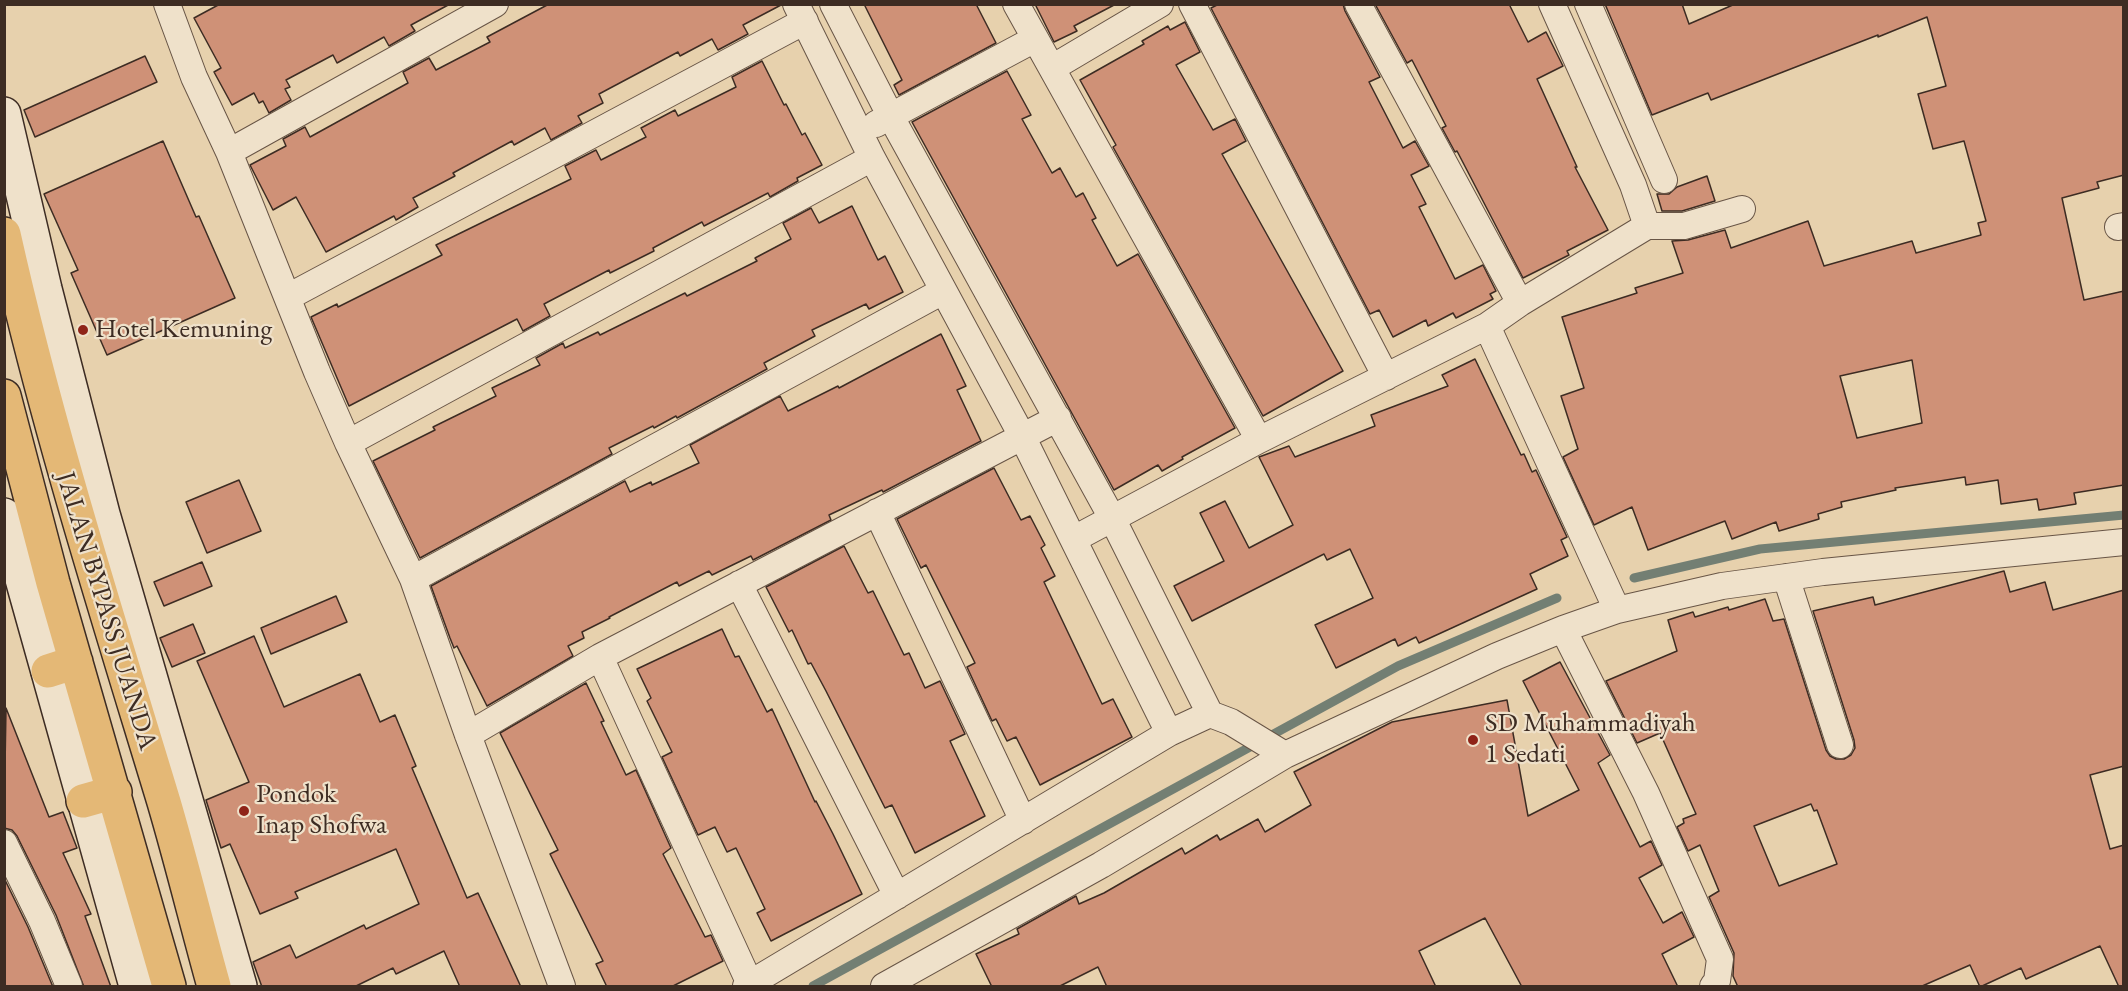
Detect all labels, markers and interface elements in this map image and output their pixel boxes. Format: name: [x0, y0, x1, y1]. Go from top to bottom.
place label: Hotel Kemuning: [95, 314, 272, 346]
marker: Hotel Kemuning: [76, 323, 90, 337]
street label: JALAN BYPASS JUANDA: [48, 468, 164, 754]
place label: SD Muhammadiyah 1 Sedati: [1485, 708, 1696, 771]
marker: SD Muhammadiyah 1 Sedati: [1466, 733, 1480, 747]
place label: Pondok Inap Shofwa: [256, 779, 387, 842]
marker: Pondok Inap Shofwa: [237, 804, 251, 818]

